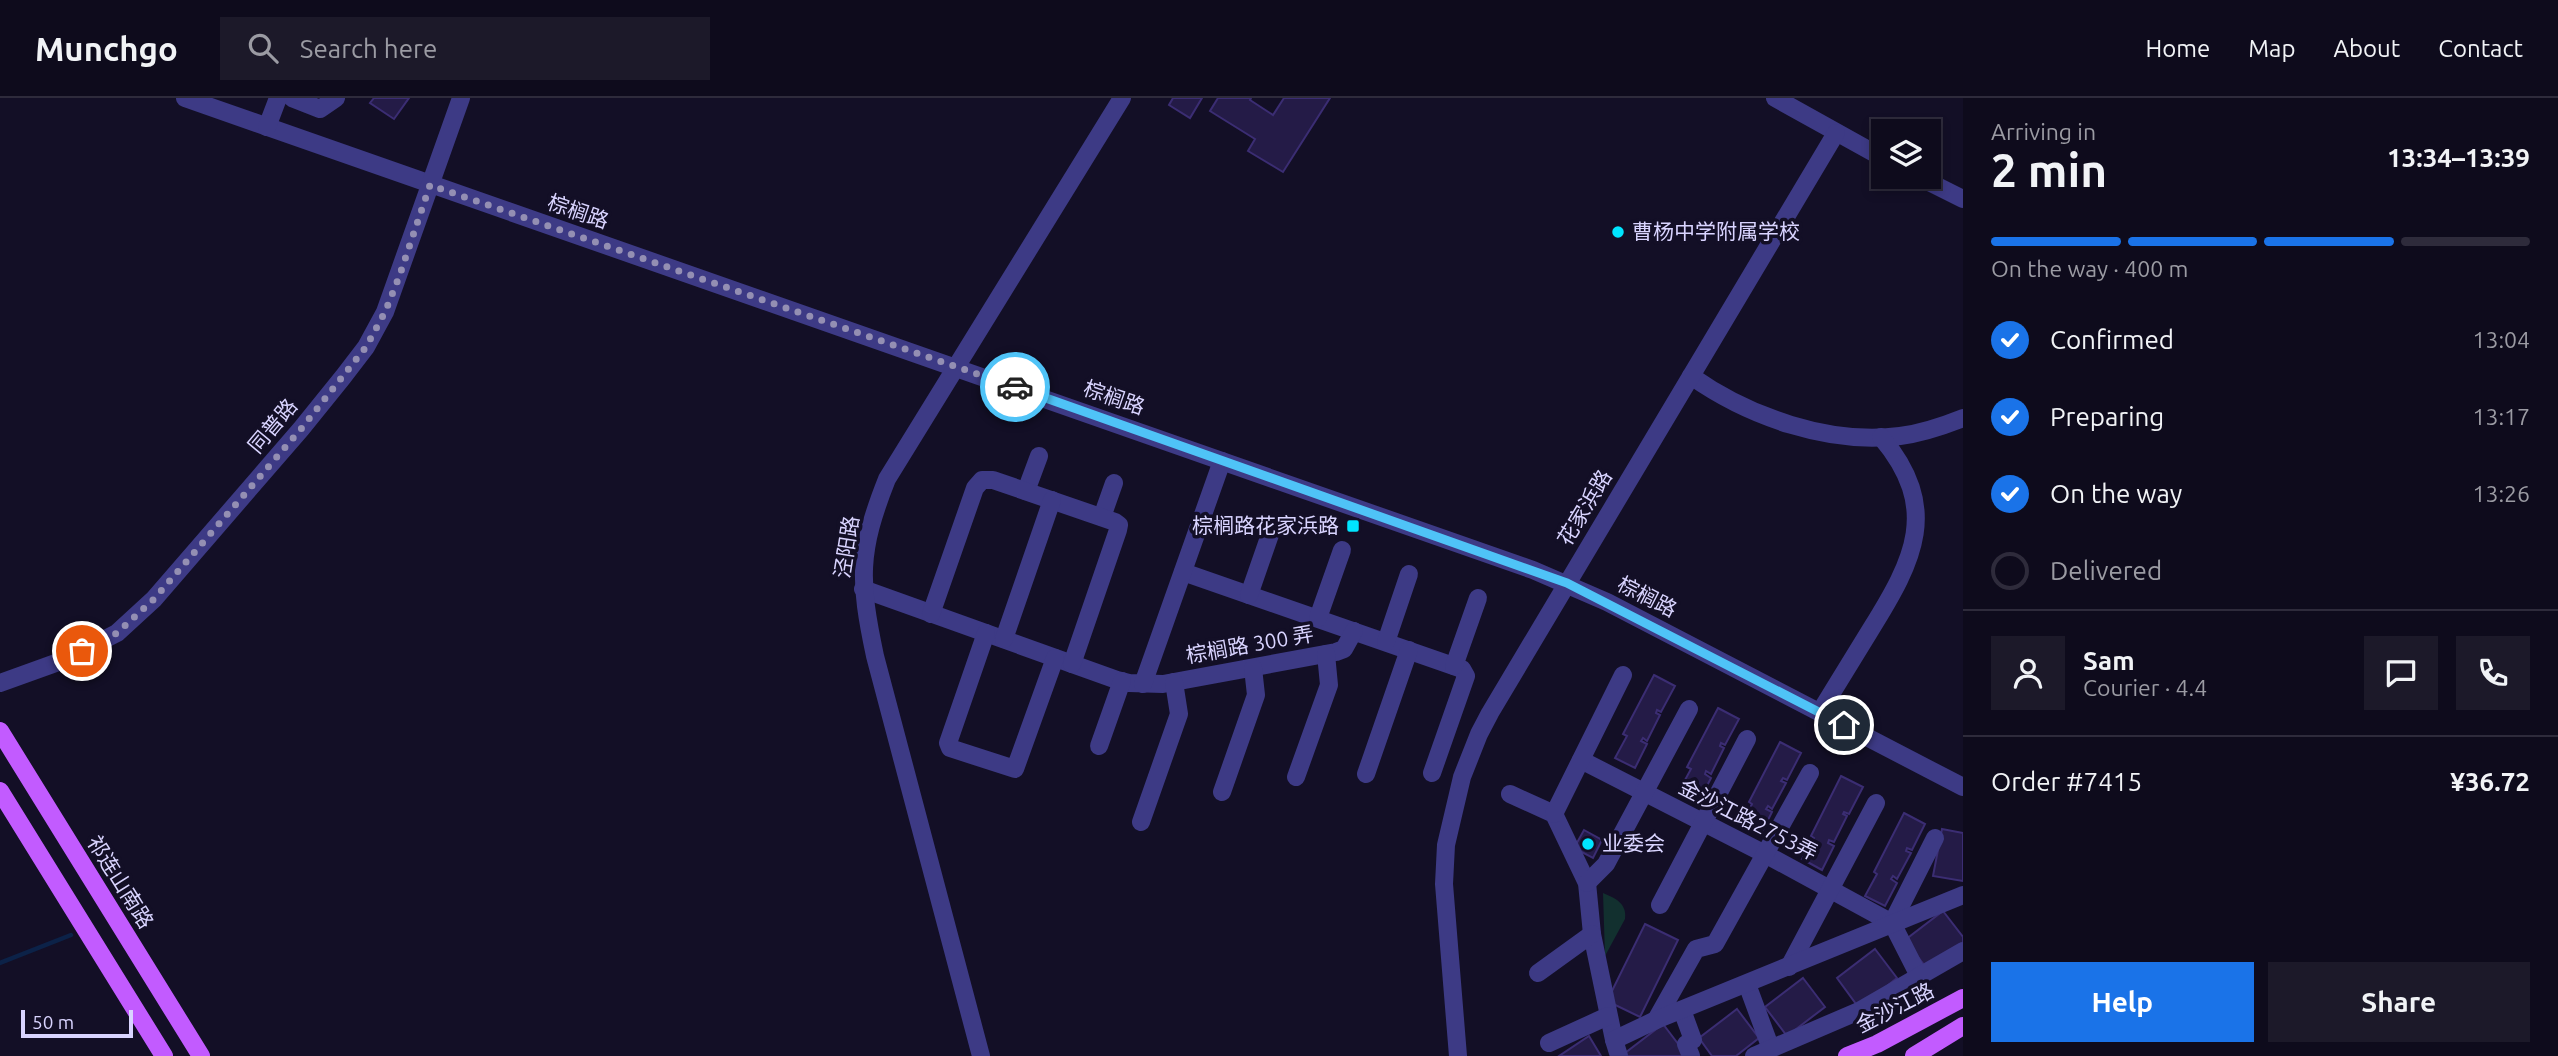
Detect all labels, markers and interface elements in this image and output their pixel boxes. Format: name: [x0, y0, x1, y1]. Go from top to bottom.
search box: [220, 17, 710, 80]
icon: search: [244, 29, 282, 67]
text: Munchgo: [35, 30, 178, 67]
text: Search here: [300, 34, 437, 63]
text: Home: [2145, 35, 2210, 62]
text: Map: [2248, 35, 2295, 62]
text: About: [2333, 35, 2400, 62]
text: Contact: [2438, 35, 2523, 62]
map controls: [1871, 119, 1941, 189]
button: layers: [1871, 119, 1941, 189]
text: Arriving in: [1991, 119, 2096, 144]
text: 13:34–13:39: [2387, 143, 2530, 172]
text: 2 min: [1991, 144, 2107, 196]
street label: 棕榈路: [545, 189, 612, 233]
place label: 曹杨中学附属学校: [1632, 219, 1800, 243]
marker: 曹杨中学附属学校: [1610, 224, 1626, 240]
text: On the way · 400 m: [1991, 256, 2188, 281]
icon: check: [1991, 321, 2029, 359]
text: Confirmed: [2050, 325, 2174, 354]
text: 13:04: [2472, 327, 2530, 352]
courier: [980, 352, 1050, 422]
icon: car: [996, 368, 1034, 406]
street label: 棕榈路: [1081, 375, 1148, 419]
street label: 同普路: [243, 394, 302, 457]
icon: check: [1991, 398, 2029, 436]
text: Preparing: [2050, 402, 2164, 431]
text: 13:17: [2472, 404, 2530, 429]
street label: 花家浜路: [1552, 465, 1616, 550]
icon: check: [1991, 475, 2029, 513]
text: On the way: [2050, 479, 2182, 508]
text: 13:26: [2472, 481, 2530, 506]
place label: 棕榈路花家浜路: [1192, 513, 1339, 537]
street label: 泾阳路: [829, 514, 863, 580]
marker: 棕榈路花家浜路: [1345, 518, 1361, 534]
text: Delivered: [2050, 556, 2162, 585]
street label: 棕榈路: [1614, 571, 1681, 621]
pin: [52, 621, 112, 681]
street label: 棕榈路 300 弄: [1184, 621, 1316, 667]
icon: bag: [63, 632, 101, 670]
button: person: [1991, 636, 2065, 710]
button: chat: [2364, 636, 2438, 710]
button: phone: [2456, 636, 2530, 710]
text: Sam: [2083, 646, 2135, 675]
text: Courier · 4.4: [2083, 675, 2207, 700]
pin: [1814, 695, 1874, 755]
icon: home: [1825, 706, 1863, 744]
text: Order #7415: [1991, 767, 2142, 796]
text: ¥36.72: [2450, 767, 2530, 796]
street label: 金沙江路2753弄: [1675, 774, 1822, 864]
street label: 祁连山南路: [83, 831, 159, 932]
place label: 业委会: [1602, 831, 1665, 855]
marker: 业委会: [1580, 836, 1596, 852]
button: Help: [1991, 962, 2254, 1042]
button: Share: [2268, 962, 2530, 1042]
street label: 金沙江路: [1852, 977, 1937, 1037]
scale bar: [21, 1007, 133, 1039]
text: 50 m: [32, 1011, 74, 1033]

